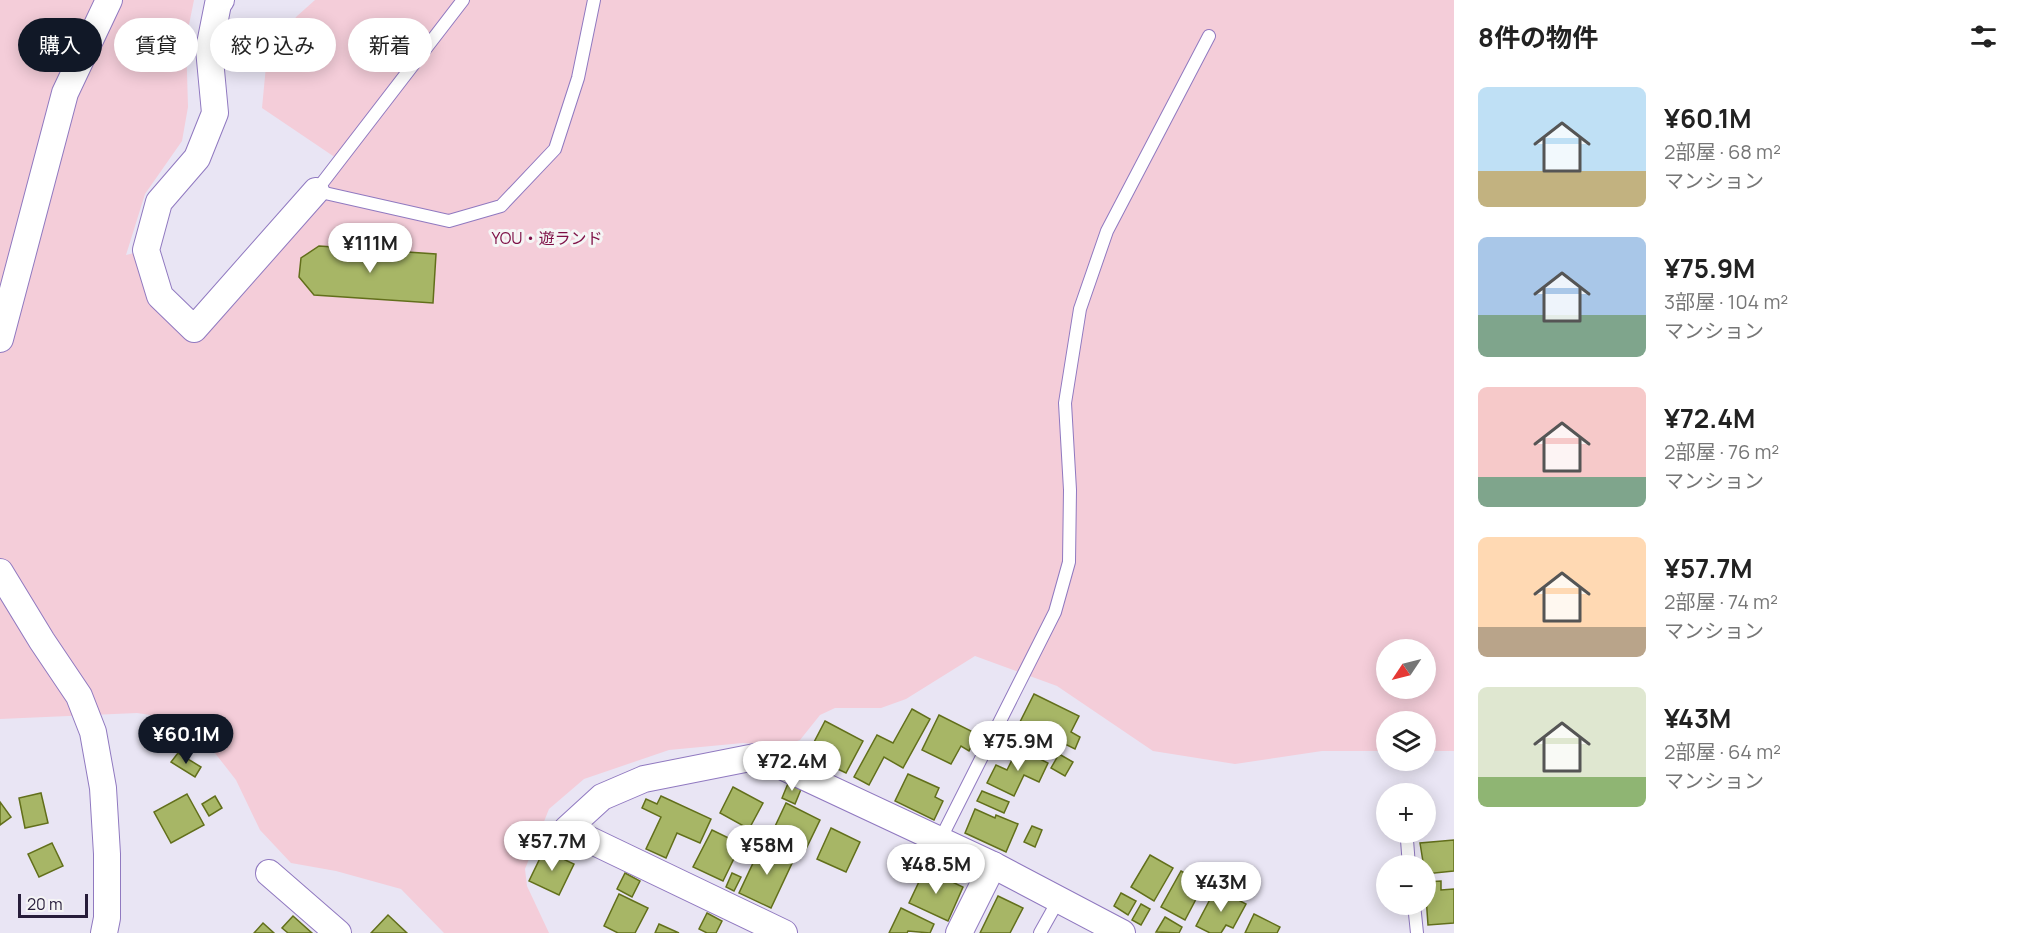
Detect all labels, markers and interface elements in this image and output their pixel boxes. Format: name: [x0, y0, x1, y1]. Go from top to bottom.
chip: 購入: [18, 18, 102, 72]
chip: 賃貸: [114, 18, 198, 72]
chip: 絞り込み: [210, 18, 336, 72]
chip: 新着: [348, 18, 432, 72]
text: 8件の物件: [1478, 19, 1598, 55]
icon: filters: [1967, 20, 2000, 53]
text: ¥60.1M: [1664, 100, 1752, 136]
icon: home: [1526, 111, 1598, 183]
text: 2部屋 · 68 m²: [1664, 138, 1781, 165]
text: マンション: [1664, 167, 1764, 194]
pin: ¥111M: [328, 223, 412, 274]
park label: YOU・遊ランド: [491, 227, 603, 249]
text: ¥111M: [342, 229, 398, 256]
text: ¥75.9M: [1664, 250, 1755, 286]
icon: home: [1526, 261, 1598, 333]
text: 3部屋 · 104 m²: [1664, 288, 1788, 315]
text: マンション: [1664, 317, 1764, 344]
text: ¥72.4M: [1664, 400, 1755, 436]
icon: home: [1526, 411, 1598, 483]
text: 2部屋 · 76 m²: [1664, 438, 1779, 465]
text: マンション: [1664, 467, 1764, 494]
text: ¥57.7M: [1664, 550, 1753, 586]
icon: home: [1526, 561, 1598, 633]
text: 2部屋 · 74 m²: [1664, 588, 1778, 615]
text: マンション: [1664, 617, 1764, 644]
north arrow: [1376, 639, 1436, 699]
map controls: [1376, 639, 1436, 915]
text: ¥43M: [1664, 700, 1731, 736]
button: layers: [1376, 711, 1436, 771]
icon: home: [1526, 711, 1598, 783]
pin: ¥60.1M: [137, 714, 235, 765]
text: ¥60.1M: [152, 720, 220, 747]
pin: ¥75.9M: [969, 721, 1067, 772]
text: ¥75.9M: [983, 727, 1053, 754]
text: 2部屋 · 64 m²: [1664, 738, 1781, 765]
pin: ¥72.4M: [743, 741, 841, 792]
text: ¥72.4M: [757, 747, 827, 774]
text: マンション: [1664, 767, 1764, 794]
button: +: [1376, 783, 1436, 843]
pin: ¥57.7M: [503, 821, 601, 872]
pin: ¥58M: [731, 825, 803, 876]
text: ¥57.7M: [518, 827, 586, 854]
text: ¥58M: [740, 831, 794, 858]
pin: ¥48.5M: [887, 844, 985, 895]
text: ¥48.5M: [901, 850, 971, 877]
button: −: [1376, 855, 1436, 915]
pin: ¥43M: [1185, 862, 1257, 913]
text: ¥43M: [1195, 868, 1247, 895]
scale bar: [18, 891, 88, 918]
text: 20 m: [27, 893, 63, 915]

